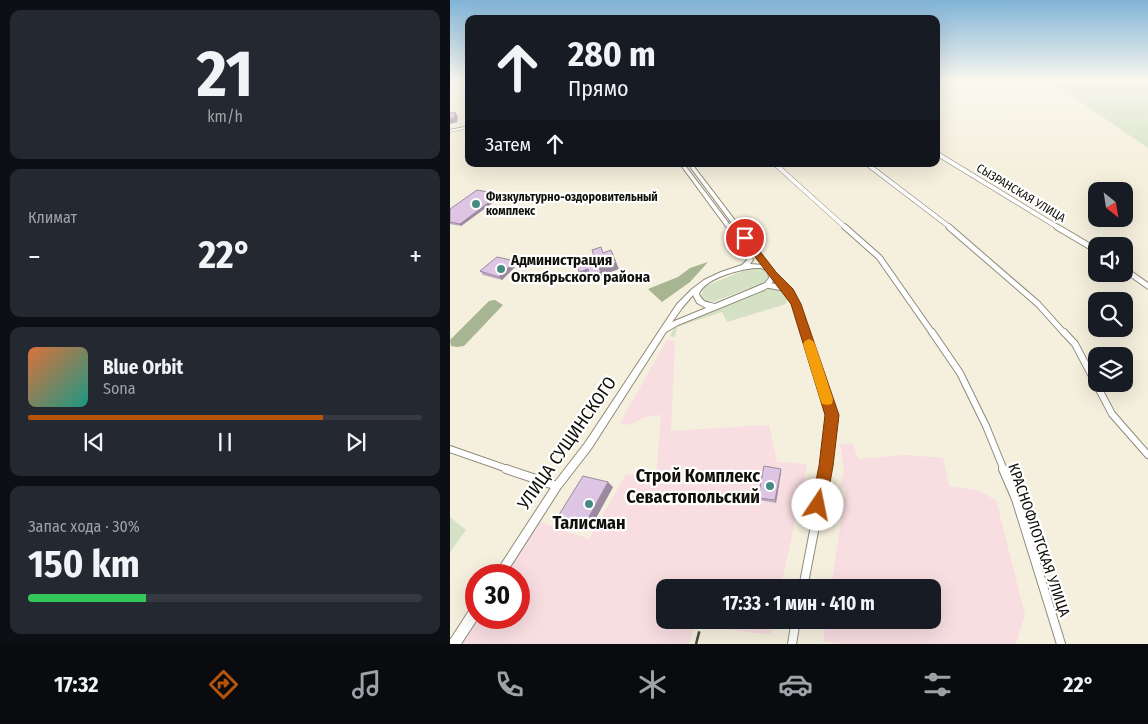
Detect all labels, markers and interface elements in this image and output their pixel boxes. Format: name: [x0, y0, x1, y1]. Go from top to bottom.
text: 280 m: [568, 33, 656, 75]
text: 21: [197, 35, 253, 113]
icon: ahead: [485, 35, 550, 100]
text: Прямо: [568, 75, 629, 102]
text: km/h: [207, 107, 243, 126]
icon: ahead: [541, 130, 569, 158]
text: Затем: [485, 133, 531, 156]
street label: СЫЗРАНСКАЯ УЛИЦА: [974, 161, 1069, 225]
north arrow: [1088, 182, 1132, 228]
map controls: [1088, 182, 1133, 392]
place label: Физкультурно-оздоровительный комплекс: [486, 190, 658, 218]
marker: Физкультурно-оздоровительный комплекс: [470, 198, 482, 210]
text: Климат: [28, 208, 77, 227]
pin: [724, 217, 766, 259]
icon: arrive: [731, 224, 759, 252]
text: 22°: [198, 232, 251, 278]
button: sound: [1088, 237, 1133, 282]
text: −: [28, 240, 41, 273]
text: +: [409, 240, 422, 273]
place label: Администрация Октябрьского района: [510, 251, 651, 286]
marker: Администрация Октябрьского района: [495, 263, 507, 275]
button: search: [1088, 292, 1133, 337]
button: layers: [1088, 347, 1133, 392]
text: Blue Orbit: [103, 356, 183, 379]
street label: УЛИЦА СУЩИНСКОГО: [512, 372, 621, 515]
text: Sona: [103, 379, 136, 398]
icon: previous: [80, 428, 108, 456]
icon: pause: [211, 428, 239, 456]
icon: next: [342, 428, 370, 456]
street label: КРАСНОФЛОТСКАЯ УЛИЦА: [1004, 461, 1074, 619]
place label: Строй Комплекс Севастопольский: [626, 465, 760, 508]
position arrow: [791, 478, 843, 530]
marker: Строй Комплекс Севастопольский: [764, 480, 776, 492]
marker: Талисман: [583, 498, 595, 510]
place label: Талисман: [552, 512, 626, 534]
text: Запас хода · 30%: [28, 517, 140, 536]
text: 150 km: [28, 541, 140, 587]
speed limit sign: 30: [465, 564, 530, 629]
text: 17:33 · 1 мин · 410 m: [722, 592, 875, 615]
icon: directions: [206, 667, 241, 702]
icon: music: [349, 667, 384, 702]
icon: phone: [492, 667, 527, 702]
icon: climate: [635, 667, 670, 702]
icon: car: [778, 667, 813, 702]
icon: filters: [920, 667, 955, 702]
text: 17:32: [54, 671, 98, 698]
text: 22°: [1063, 671, 1094, 698]

